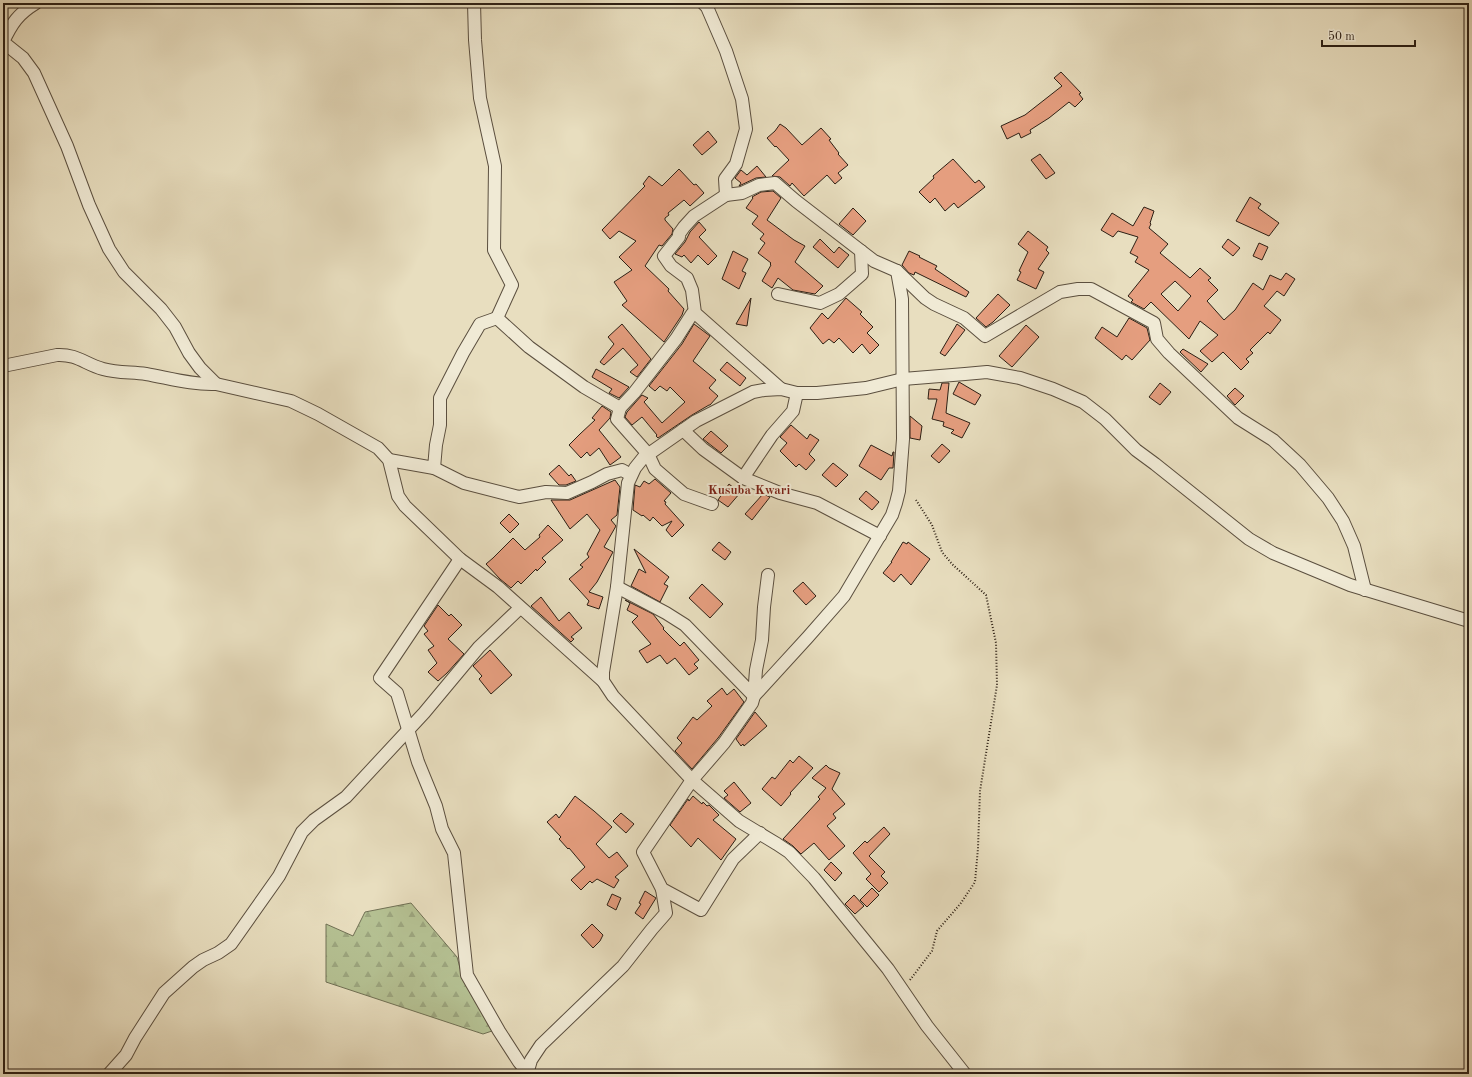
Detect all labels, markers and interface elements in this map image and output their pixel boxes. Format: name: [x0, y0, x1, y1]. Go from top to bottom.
scale bar: [1322, 22, 1415, 48]
text: 50 m: [1328, 30, 1355, 43]
district label: Kusuba Kwari: [708, 484, 790, 497]

